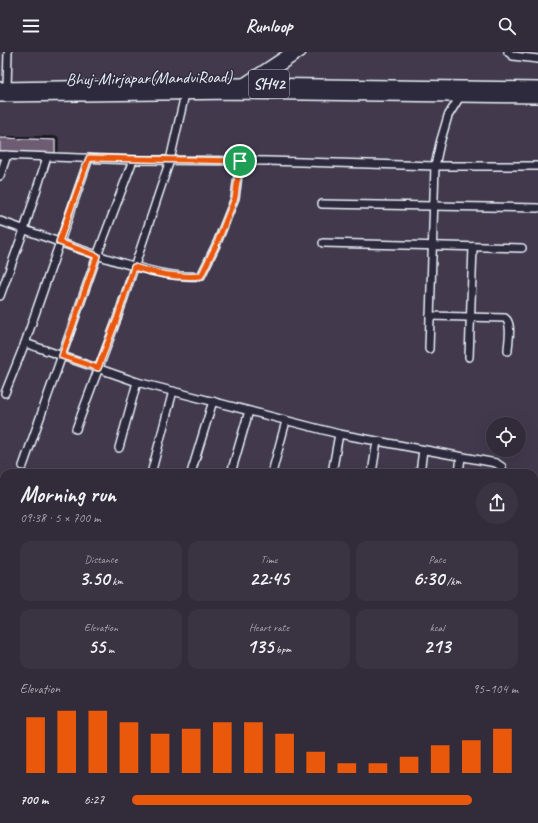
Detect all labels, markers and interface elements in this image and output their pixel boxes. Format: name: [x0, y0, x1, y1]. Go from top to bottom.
icon: menu: [20, 15, 42, 37]
text: Runloop: [245, 15, 293, 37]
icon: search: [496, 15, 518, 37]
street label: Bhuj-Mirjapar(MandviRoad): [66, 66, 234, 90]
road number: SH42: [249, 70, 289, 98]
pin: [223, 144, 257, 178]
icon: arrive: [229, 150, 251, 172]
map controls: [486, 417, 526, 457]
button: locate: [486, 417, 526, 457]
text: Morning run: [20, 481, 116, 509]
button: share: [476, 482, 518, 524]
text: 09:38 · 5 × 700 m: [20, 510, 101, 526]
text: Distance: [85, 552, 117, 566]
text: Time: [261, 552, 277, 566]
text: Pace: [429, 552, 445, 566]
text: 3.50: [79, 566, 110, 591]
text: 22:45: [249, 566, 289, 591]
text: 6:30: [413, 566, 444, 591]
text: km: [110, 574, 123, 588]
text: /km: [444, 574, 461, 588]
text: Elevation: [84, 620, 118, 634]
text: Heart rate: [249, 620, 289, 634]
text: kcal: [430, 620, 444, 634]
text: 55: [88, 634, 105, 659]
text: 135: [247, 634, 273, 659]
text: 213: [424, 634, 451, 659]
text: m: [105, 642, 114, 656]
text: bpm: [273, 642, 291, 656]
text: Elevation: [20, 681, 60, 697]
text: 95–104 m: [473, 681, 518, 697]
text: 700 m: [20, 792, 48, 808]
text: 6:27: [84, 792, 104, 808]

